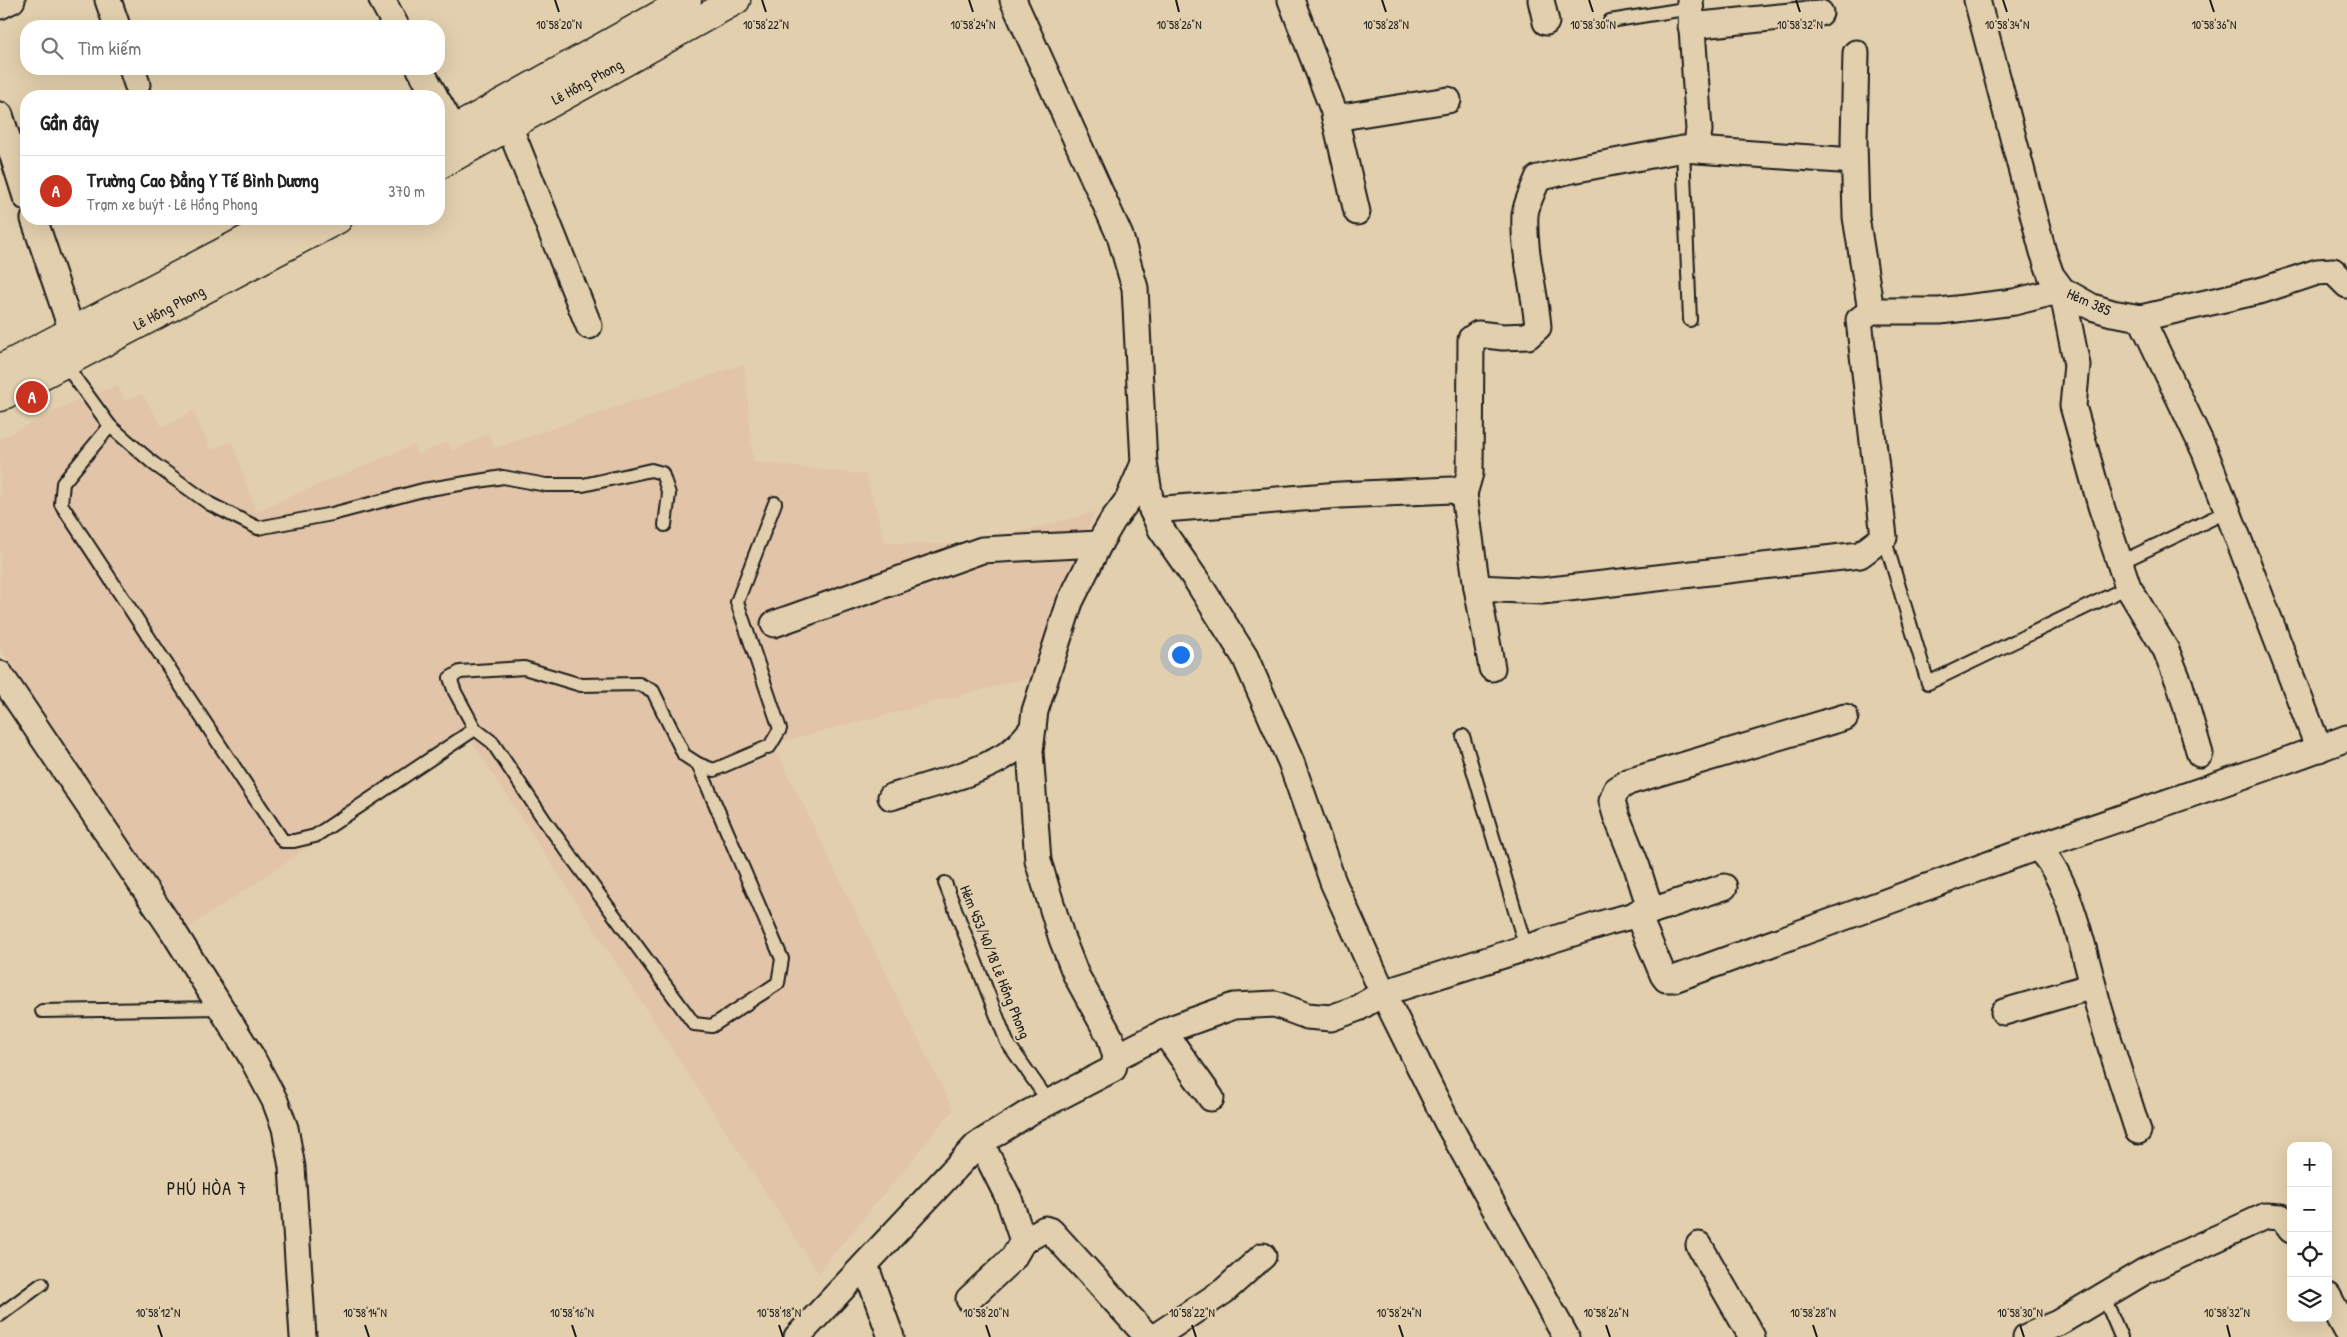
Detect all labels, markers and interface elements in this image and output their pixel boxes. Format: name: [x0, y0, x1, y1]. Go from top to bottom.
text: 10°58'20"N: [536, 16, 582, 33]
text: 10°58'22"N: [743, 16, 789, 33]
text: 10°58'24"N: [951, 16, 995, 33]
text: 10°58'26"N: [1156, 16, 1202, 33]
text: 10°58'28"N: [1363, 16, 1409, 33]
text: 10°58'30"N: [1570, 16, 1616, 33]
text: 10°58'32"N: [1777, 16, 1823, 33]
text: 10°58'34"N: [1985, 16, 2029, 33]
text: 10°58'36"N: [2192, 16, 2236, 33]
search box: [20, 20, 445, 75]
icon: search: [38, 34, 66, 62]
text: Tìm kiếm: [78, 35, 141, 61]
street label: Lê Hồng Phong: [548, 53, 626, 110]
text: Gần đây: [40, 108, 99, 137]
text: Trường Cao Đẳng Y Tế Bình Dương: [87, 167, 319, 193]
text: A: [52, 180, 60, 202]
text: 370 m: [388, 180, 425, 202]
text: Trạm xe buýt · Lê Hồng Phong: [87, 193, 258, 215]
street label: Lê Hồng Phong: [129, 280, 208, 335]
street label: Hẻm 385: [2064, 283, 2115, 321]
pin: A: [16, 378, 48, 416]
your location: [1168, 642, 1194, 668]
street label: Hẻm 453/40/18 Lê Hồng Phong: [955, 882, 1036, 1042]
map controls: [2287, 1142, 2332, 1322]
button: +: [2287, 1142, 2332, 1187]
district label: PHÚ HÒA 7: [167, 1176, 247, 1201]
button: −: [2287, 1187, 2332, 1232]
button: locate: [2287, 1232, 2332, 1277]
button: layers: [2287, 1277, 2332, 1322]
text: 10°58'12"N: [136, 1304, 180, 1321]
text: 10°58'14"N: [343, 1304, 387, 1321]
text: 10°58'16"N: [550, 1304, 594, 1321]
text: 10°58'18"N: [757, 1304, 801, 1321]
text: 10°58'20"N: [963, 1304, 1009, 1321]
text: 10°58'22"N: [1169, 1304, 1215, 1321]
text: 10°58'24"N: [1377, 1304, 1421, 1321]
text: 10°58'26"N: [1583, 1304, 1629, 1321]
text: 10°58'28"N: [1790, 1304, 1836, 1321]
text: 10°58'30"N: [1997, 1304, 2043, 1321]
text: 10°58'32"N: [2204, 1304, 2250, 1321]

